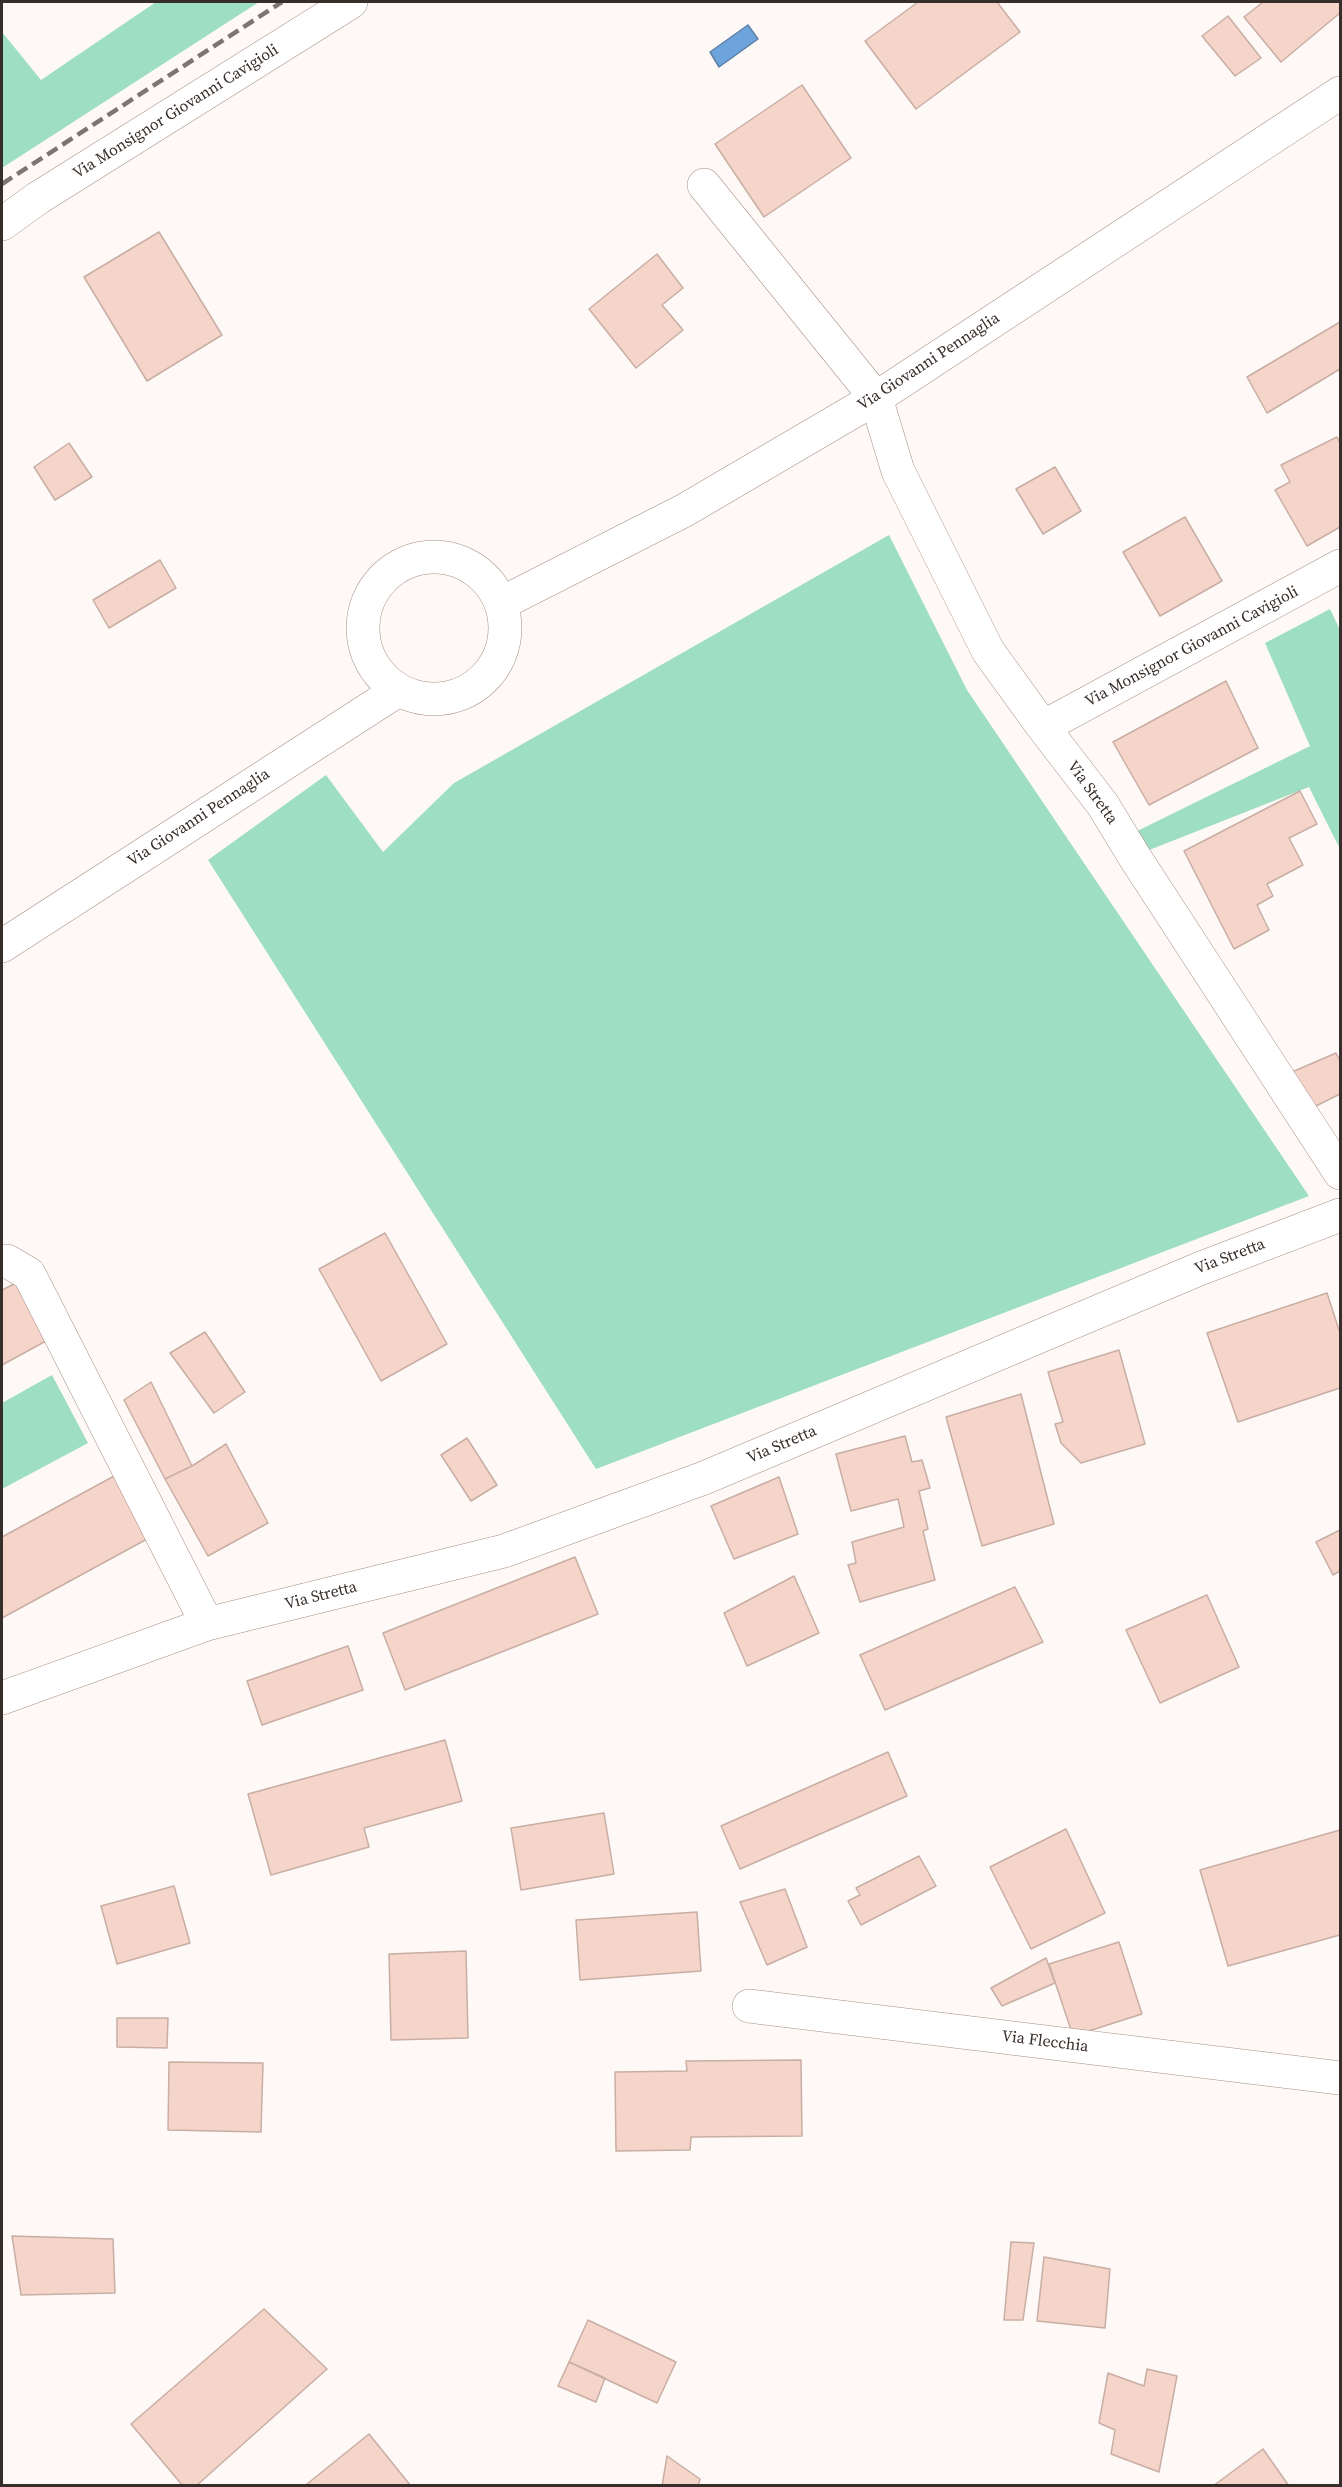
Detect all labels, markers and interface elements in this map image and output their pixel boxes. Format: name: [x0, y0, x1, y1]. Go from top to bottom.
street label: Via Monsignor Giovanni Cavigioli: [70, 41, 282, 183]
street label: Via Giovanni Pennaglia: [854, 309, 1004, 415]
street label: Via Monsignor Giovanni Cavigioli: [1082, 582, 1302, 712]
street label: Via Stretta: [1063, 758, 1121, 828]
street label: Via Giovanni Pennaglia: [124, 765, 274, 871]
street label: Via Stretta: [1192, 1235, 1268, 1279]
street label: Via Stretta: [744, 1422, 820, 1468]
street label: Via Stretta: [283, 1578, 359, 1614]
street label: Via Flecchia: [1001, 2027, 1089, 2057]

